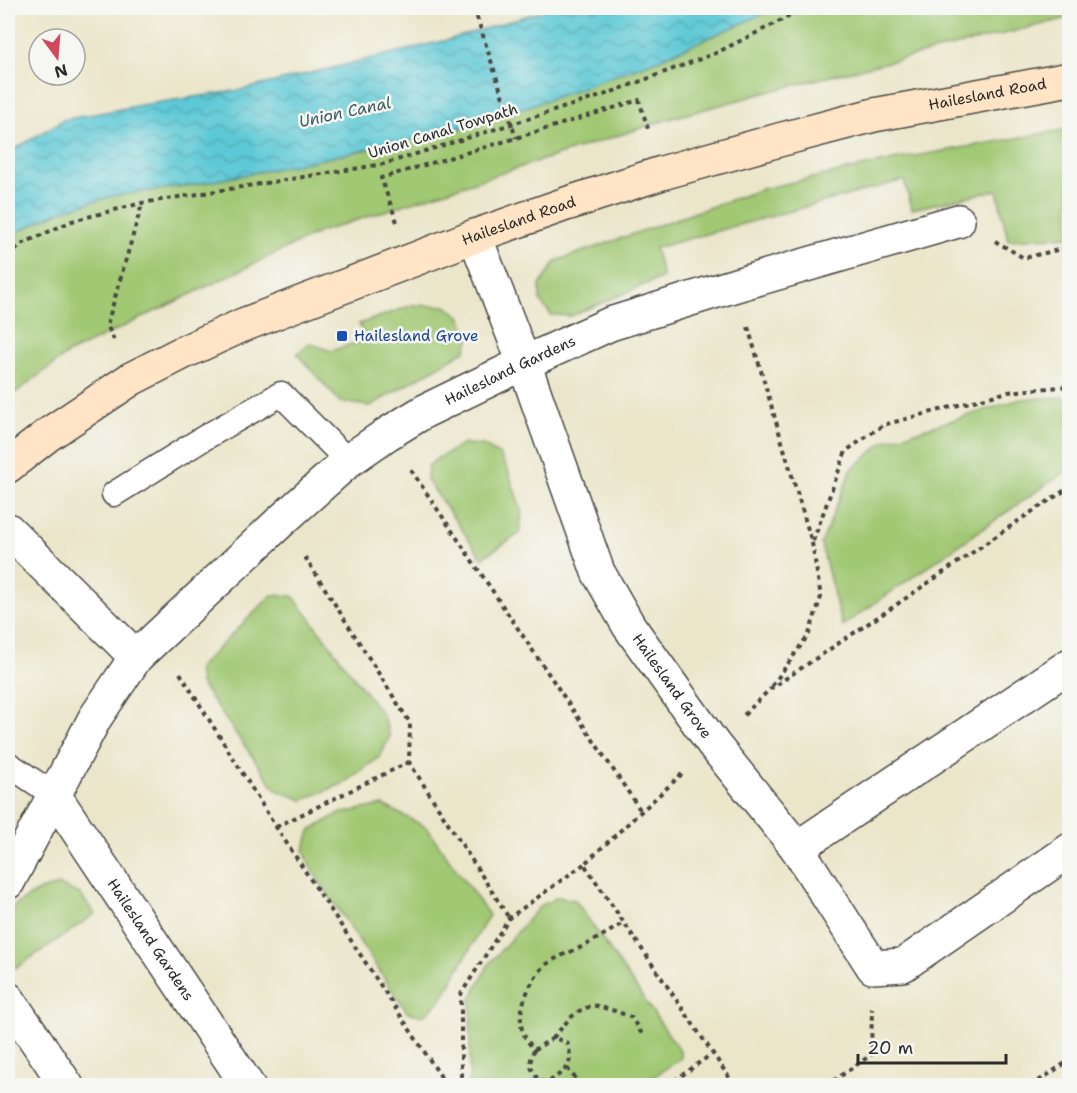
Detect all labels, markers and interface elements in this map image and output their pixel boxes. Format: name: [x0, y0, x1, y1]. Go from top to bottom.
north arrow: [27, 27, 87, 87]
text: N: [52, 59, 70, 83]
street label: Hailesland Road: [927, 73, 1048, 115]
water label: Union Canal: [297, 92, 393, 132]
street label: Union Canal Towpath: [366, 99, 520, 163]
street label: Hailesland Road: [459, 191, 579, 250]
place label: Hailesland Grove: [354, 326, 479, 346]
marker: Hailesland Grove: [335, 329, 349, 343]
street label: Hailesland Gardens: [441, 331, 579, 410]
street label: Hailesland Grove: [628, 630, 716, 743]
street label: Hailesland Gardens: [103, 875, 199, 1005]
scale bar: [858, 1027, 1006, 1065]
text: 20 m: [867, 1036, 913, 1060]

